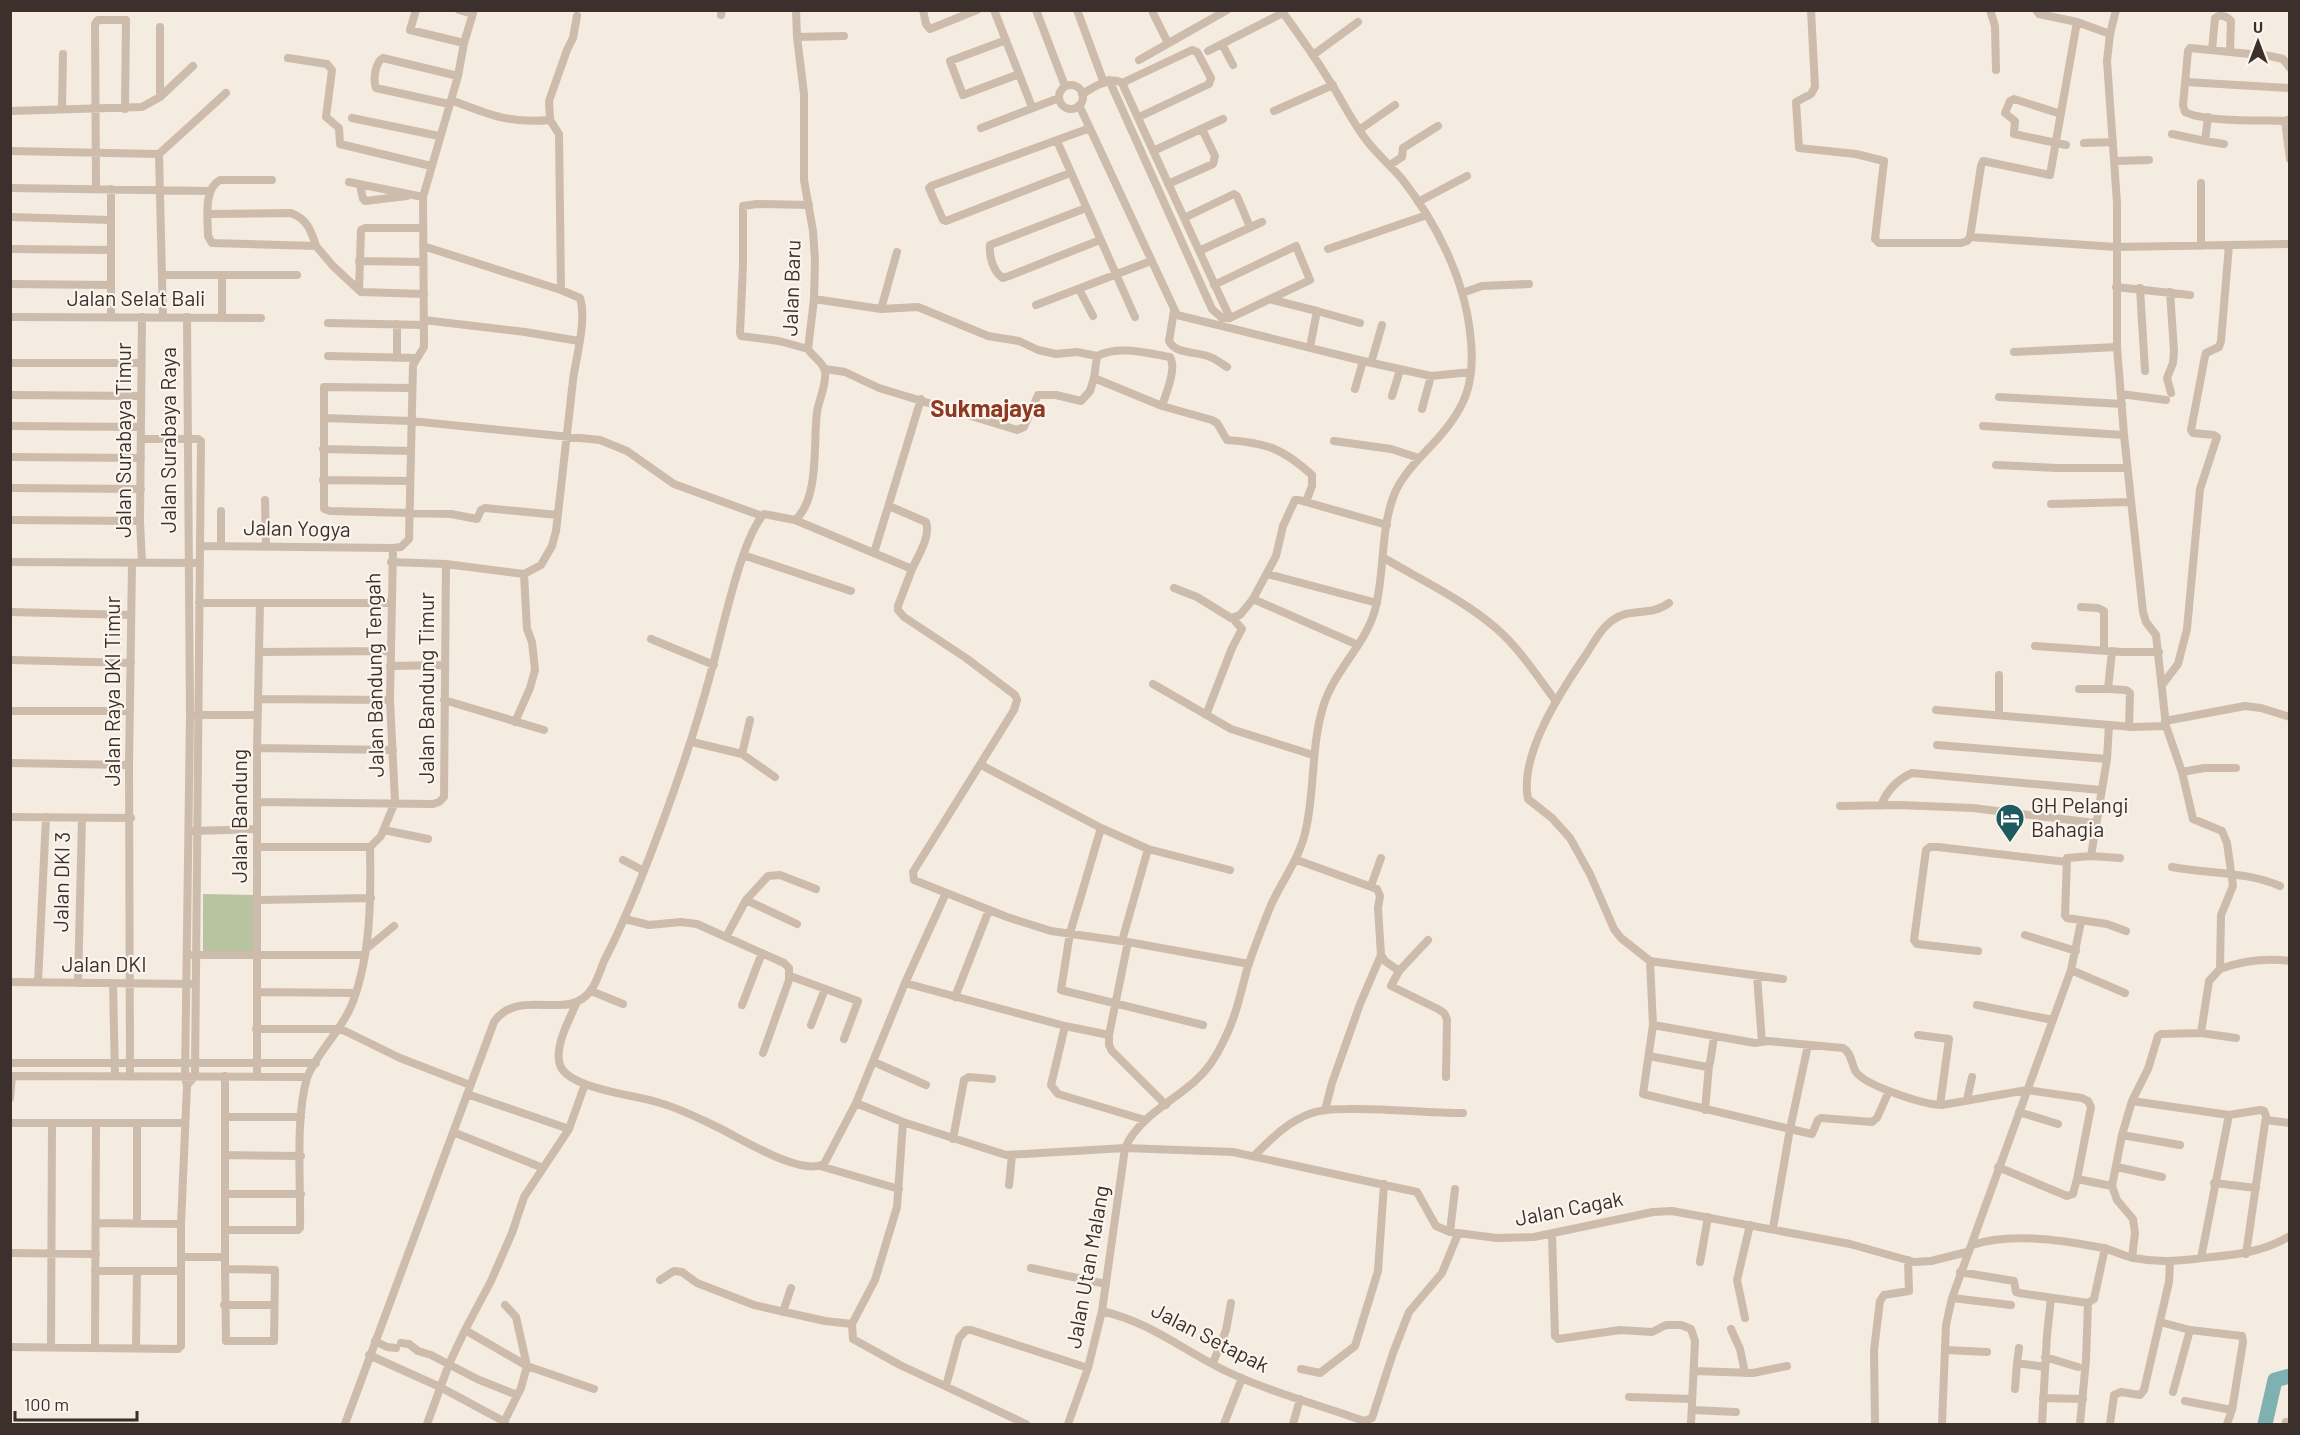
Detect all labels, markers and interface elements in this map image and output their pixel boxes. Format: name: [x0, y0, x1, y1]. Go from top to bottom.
north arrow: [2228, 12, 2288, 72]
text: U: [2253, 17, 2263, 36]
street label: Jalan Baru: [776, 239, 805, 337]
street label: Jalan Selat Bali: [67, 285, 205, 310]
street label: Jalan Surabaya Timur: [110, 342, 135, 538]
street label: Jalan Surabaya Raya: [155, 347, 180, 533]
district label: Sukmajaya: [930, 393, 1046, 422]
street label: Jalan Yogya: [243, 514, 351, 541]
street label: Jalan Bandung Tengah: [359, 573, 388, 778]
street label: Jalan Bandung Timur: [413, 592, 438, 784]
street label: Jalan Raya DKI Timur: [99, 595, 124, 786]
street label: Jalan Bandung: [226, 749, 251, 883]
place label: GH Pelangi Bahagia: [2031, 792, 2129, 841]
hotel icon: GH Pelangi Bahagia: [1994, 802, 2026, 844]
street label: Jalan DKI 3: [47, 832, 74, 932]
street label: Jalan DKI: [61, 951, 147, 976]
street label: Jalan Utan Malang: [1060, 1183, 1113, 1350]
street label: Jalan Cagak: [1512, 1185, 1625, 1230]
street label: Jalan Setapak: [1148, 1296, 1274, 1377]
scale bar: [15, 1384, 136, 1422]
text: 100 m: [24, 1393, 69, 1415]

